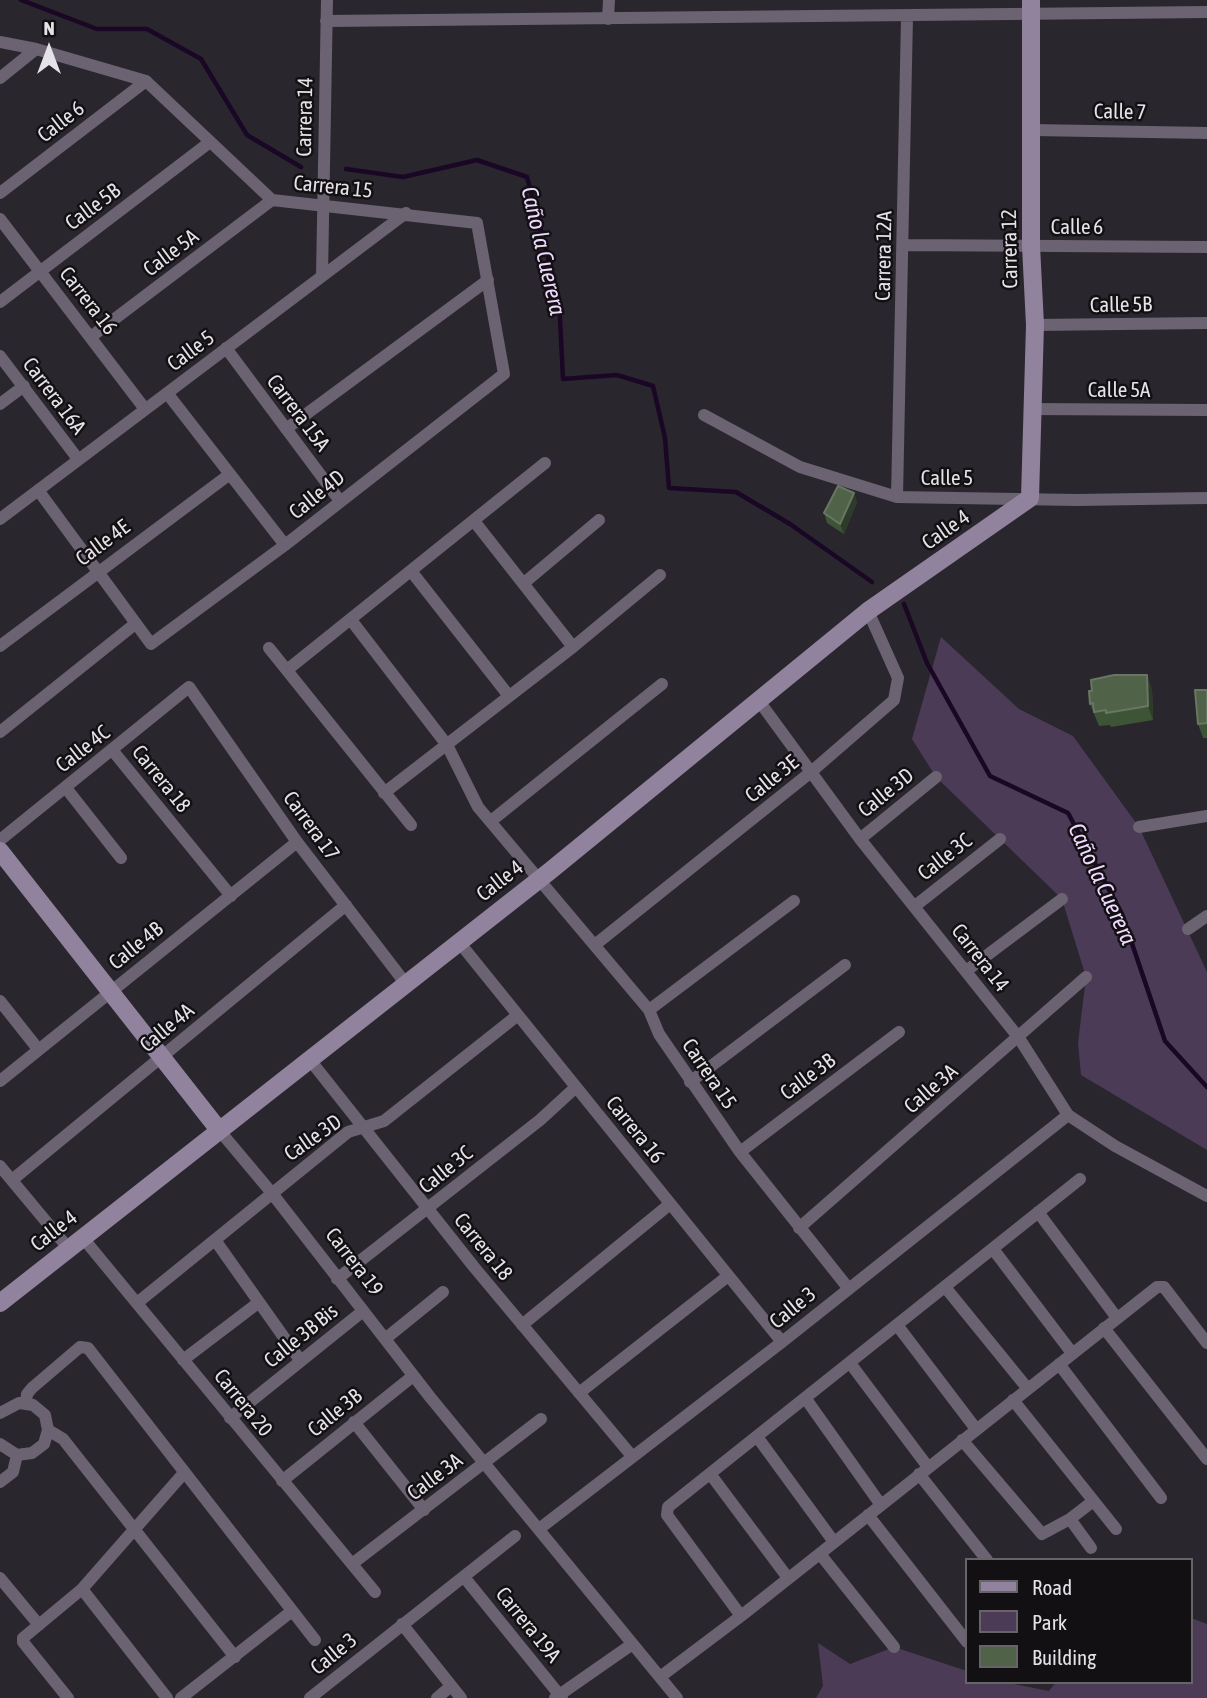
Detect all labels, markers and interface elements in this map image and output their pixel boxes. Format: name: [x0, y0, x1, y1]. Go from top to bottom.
north arrow: [14, 14, 84, 84]
text: N: [43, 17, 55, 39]
street label: Carrera 14: [292, 77, 318, 157]
street label: Calle 6: [33, 96, 89, 148]
street label: Calle 7: [1094, 99, 1146, 125]
street label: Carrera 15: [292, 170, 374, 204]
street label: Calle 5B: [61, 178, 125, 236]
water label: Caño la Cuerera: [515, 184, 571, 318]
street label: Carrera 12: [997, 209, 1023, 289]
street label: Carrera 12A: [871, 211, 897, 301]
street label: Calle 6: [1051, 214, 1103, 240]
street label: Calle 5A: [138, 224, 204, 282]
street label: Carrera 16: [54, 262, 122, 340]
street label: Calle 5B: [1090, 292, 1152, 318]
street label: Calle 5: [162, 325, 220, 377]
street label: Carrera 16A: [17, 353, 91, 439]
street label: Carrera 15A: [261, 370, 335, 456]
street label: Calle 5A: [1088, 377, 1150, 403]
street label: Calle 4D: [284, 465, 350, 525]
street label: Calle 5: [921, 465, 973, 491]
street label: Calle 4: [917, 505, 975, 555]
street label: Calle 4E: [71, 514, 135, 572]
street label: Calle 4C: [51, 720, 115, 778]
street label: Carrera 18: [126, 740, 196, 818]
street label: Calle 3E: [740, 750, 804, 808]
street label: Calle 3D: [853, 763, 919, 823]
street label: Carrera 17: [278, 787, 344, 865]
water label: Caño la Cuerera: [1062, 819, 1142, 949]
street label: Calle 3C: [913, 828, 977, 886]
street label: Calle 4: [472, 855, 528, 907]
street label: Calle 4B: [104, 917, 168, 975]
street label: Carrera 14: [946, 919, 1014, 997]
street label: Calle 4A: [135, 998, 199, 1058]
street label: Carrera 15: [676, 1034, 742, 1114]
street label: Calle 3B: [776, 1048, 840, 1106]
street label: Calle 3A: [899, 1059, 963, 1119]
street label: Carrera 16: [600, 1091, 670, 1169]
street label: Calle 3D: [279, 1109, 347, 1167]
street label: Calle 3C: [414, 1141, 478, 1199]
street label: Calle 4: [26, 1205, 82, 1257]
street label: Carrera 18: [448, 1208, 518, 1286]
street label: Carrera 19: [320, 1223, 388, 1301]
street label: Calle 3: [765, 1282, 821, 1334]
street label: Calle 3B Bis: [259, 1299, 343, 1373]
street label: Carrera 20: [208, 1364, 278, 1442]
street label: Calle 3B: [303, 1384, 367, 1442]
street label: Calle 3A: [402, 1448, 468, 1506]
legend: [965, 1558, 1193, 1684]
text: Road: [1032, 1575, 1072, 1599]
street label: Carrera 19A: [490, 1582, 566, 1668]
text: Park: [1032, 1610, 1067, 1634]
street label: Calle 3: [306, 1628, 362, 1680]
text: Building: [1032, 1645, 1096, 1669]

